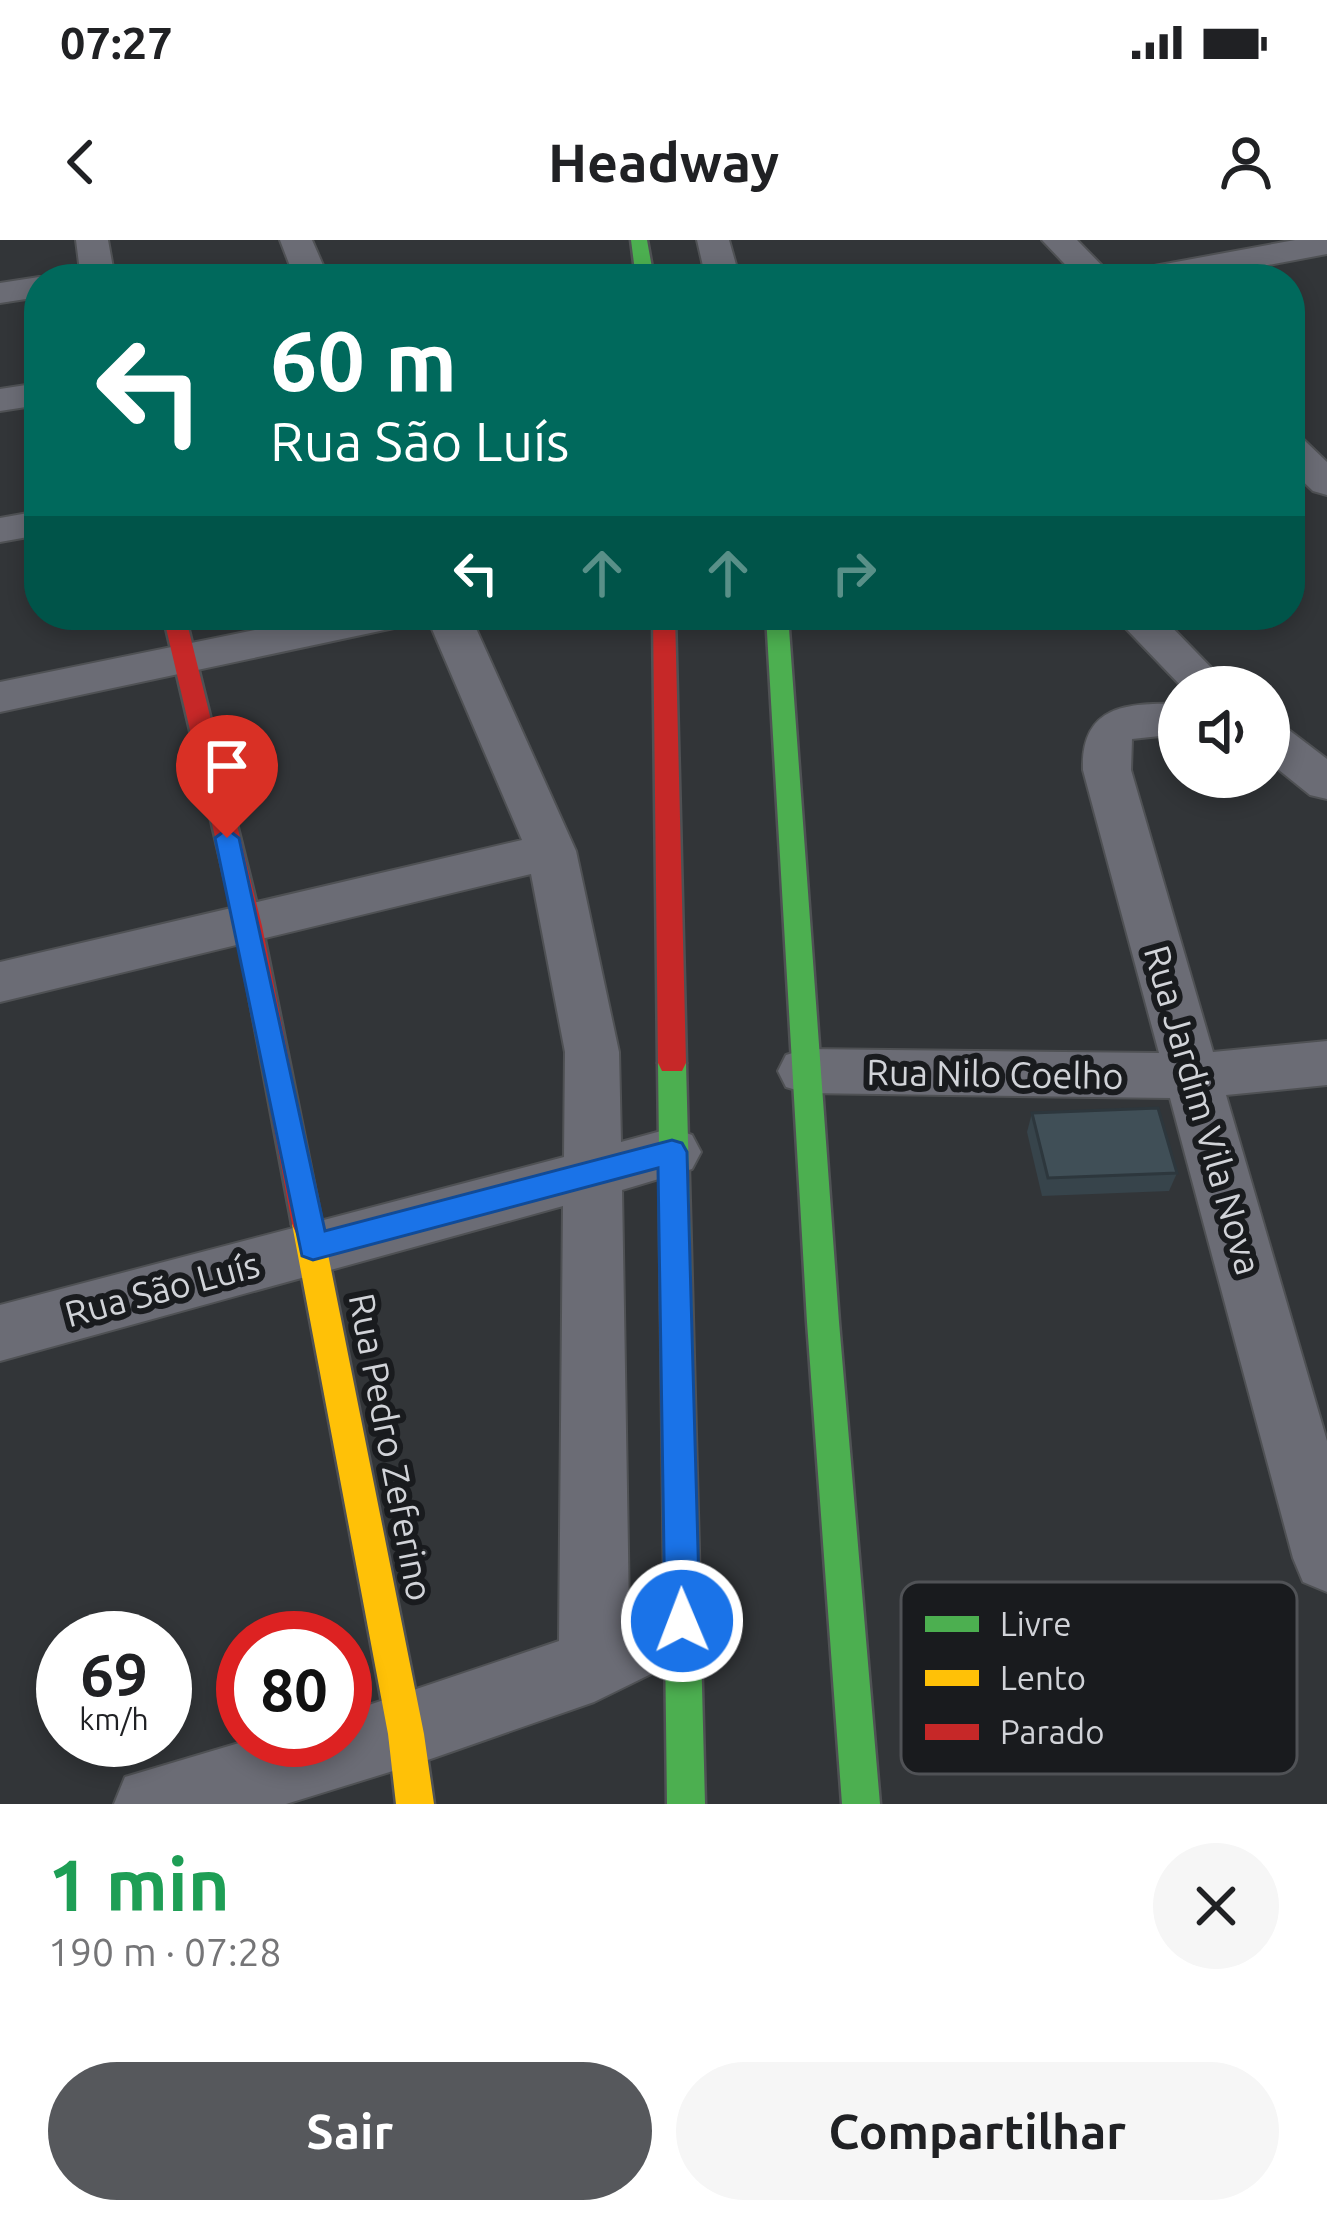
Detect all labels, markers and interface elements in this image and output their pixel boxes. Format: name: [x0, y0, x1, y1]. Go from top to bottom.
text: 07:27: [60, 17, 173, 68]
icon: back: [48, 129, 114, 195]
icon: person: [1213, 129, 1279, 195]
text: Headway: [548, 132, 779, 192]
icon: left: [72, 312, 228, 468]
text: 60 m: [270, 313, 457, 407]
text: Rua São Luís: [270, 411, 570, 471]
icon: left: [443, 540, 509, 606]
icon: ahead: [569, 540, 635, 606]
icon: ahead: [695, 540, 761, 606]
icon: right: [821, 540, 887, 606]
map controls: [1158, 666, 1290, 798]
button: sound: [1158, 666, 1290, 798]
pin: [176, 715, 278, 838]
icon: arrive: [194, 733, 260, 799]
street label: Rua Jardim Vila Nova: [1137, 941, 1270, 1279]
street label: Rua Nilo Coelho: [866, 1051, 1124, 1096]
street label: Rua São Luís: [60, 1243, 264, 1334]
street label: Rua Pedro Zeferino: [342, 1290, 441, 1604]
position arrow: [619, 1558, 745, 1684]
legend: [901, 1582, 1297, 1774]
text: Livre: [1000, 1605, 1072, 1642]
speed limit sign: 80: [216, 1611, 372, 1767]
text: 69: [80, 1640, 148, 1707]
text: Lento: [1000, 1659, 1086, 1696]
text: km/h: [79, 1702, 149, 1736]
text: Parado: [1000, 1713, 1104, 1750]
button: close: [1153, 1843, 1279, 1969]
text: 1 min: [48, 1844, 230, 1925]
text: 190 m · 07:28: [48, 1930, 282, 1973]
button: Sair: [48, 2062, 652, 2200]
button: Compartilhar: [676, 2062, 1279, 2200]

